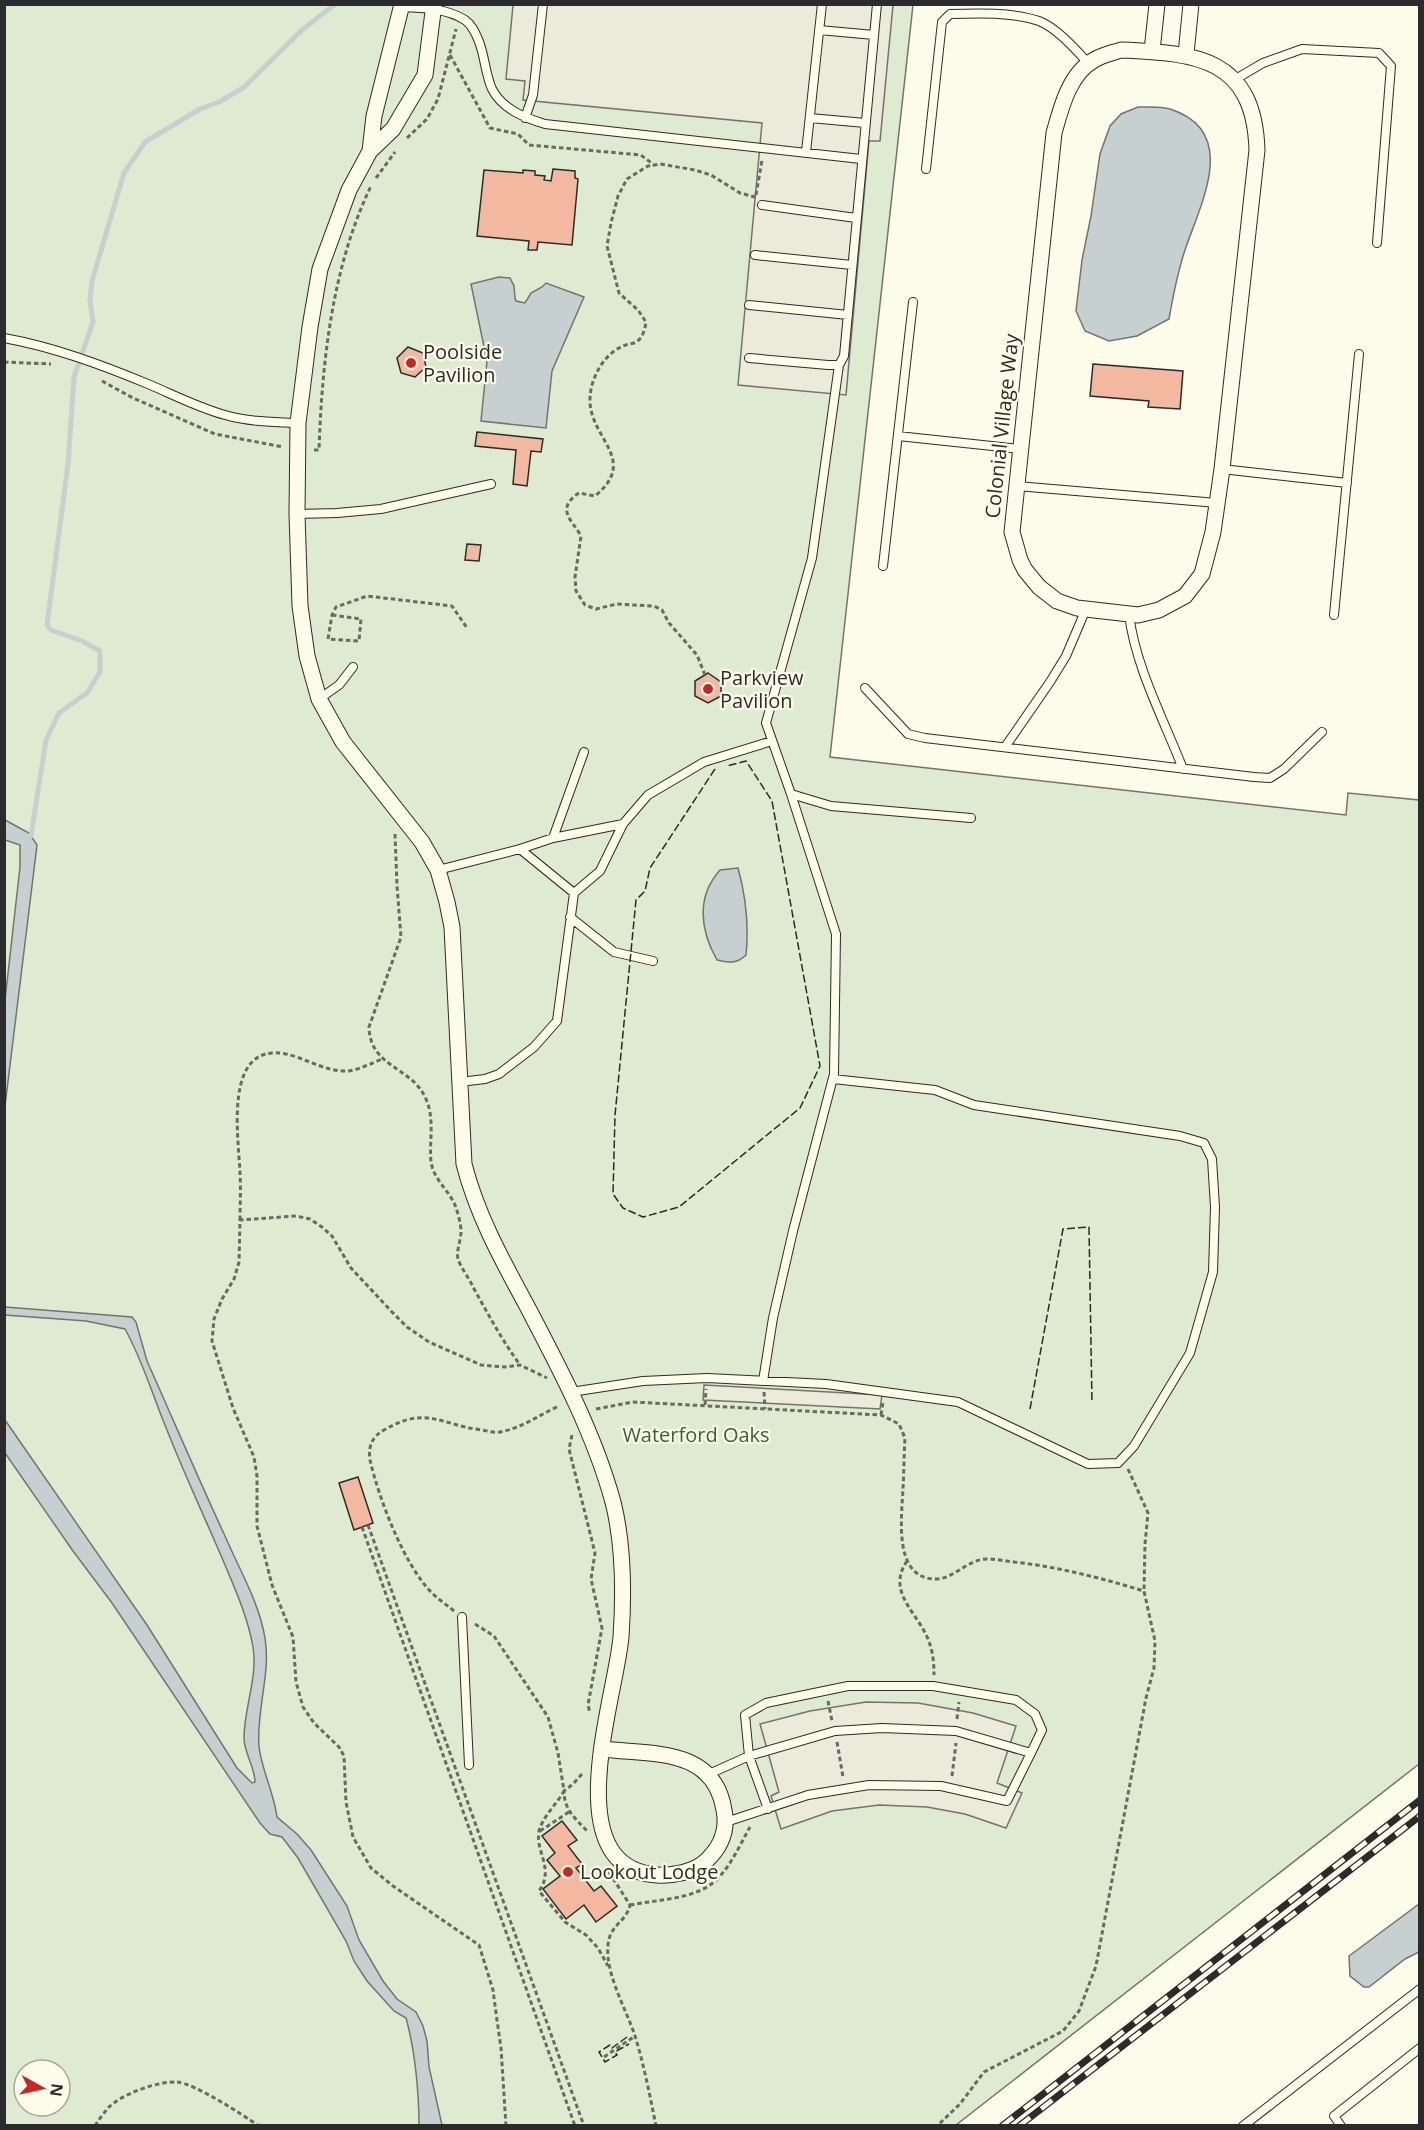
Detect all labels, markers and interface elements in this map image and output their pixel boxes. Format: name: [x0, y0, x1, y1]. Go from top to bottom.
street label: Colonial Village Way: [978, 331, 1025, 520]
place label: Poolside Pavilion: [423, 338, 502, 388]
marker: Poolside Pavilion: [404, 356, 418, 370]
place label: Parkview Pavilion: [720, 664, 804, 714]
marker: Parkview Pavilion: [701, 682, 715, 696]
park label: Waterford Oaks: [622, 1421, 770, 1448]
place label: Lookout Lodge: [580, 1858, 718, 1885]
marker: Lookout Lodge: [561, 1865, 575, 1879]
north arrow: [12, 2058, 72, 2118]
text: N: [45, 2082, 69, 2098]

